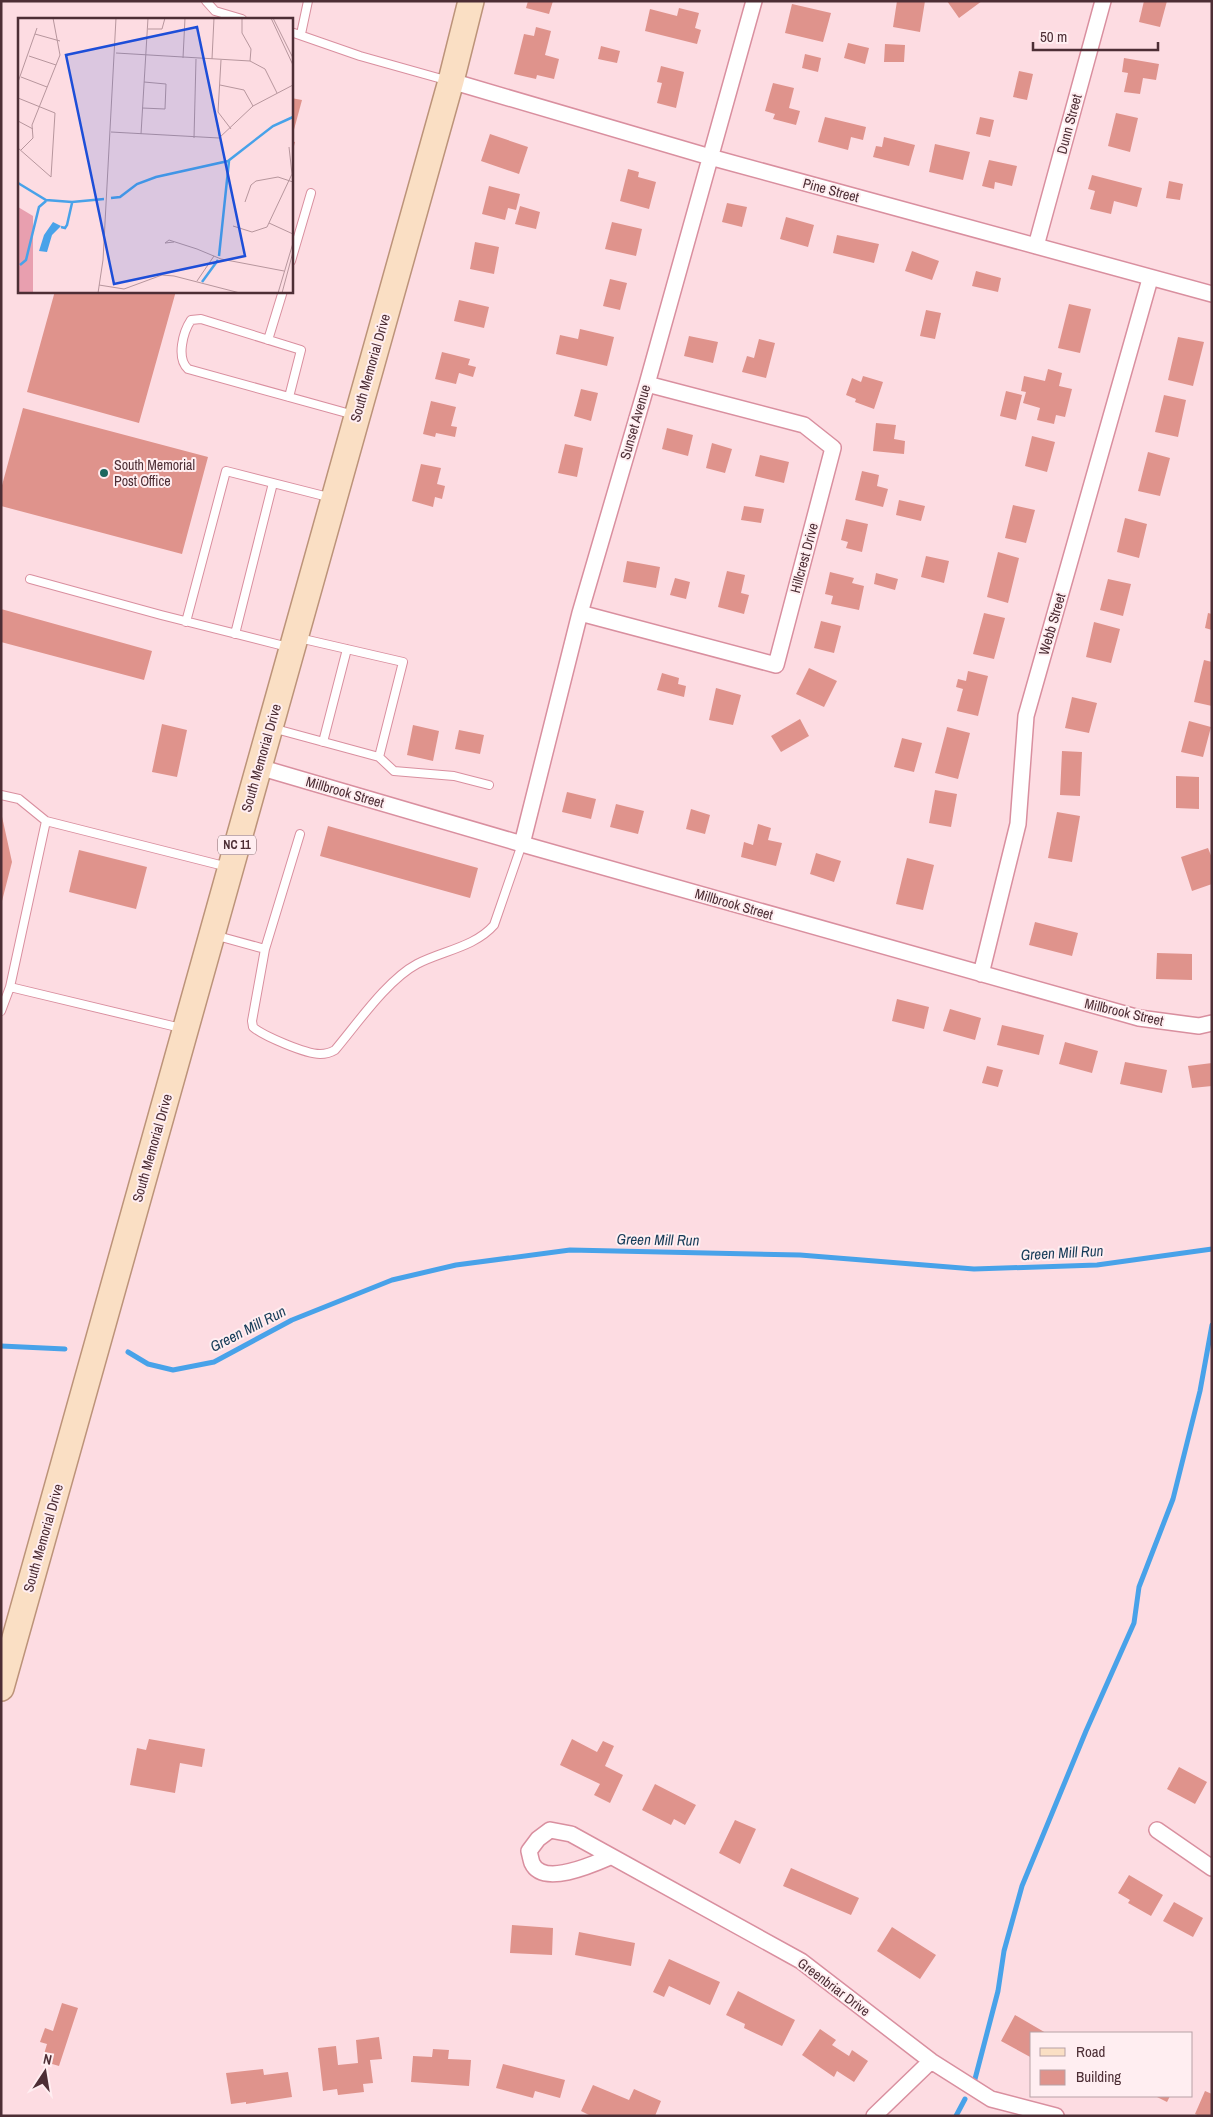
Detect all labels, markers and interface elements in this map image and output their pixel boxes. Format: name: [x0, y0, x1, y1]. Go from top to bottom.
inset map: [18, 18, 292, 292]
scale bar: [1033, 20, 1158, 52]
text: 50 m: [1040, 26, 1067, 47]
street label: Dunn Street: [1052, 92, 1086, 156]
street label: Pine Street: [801, 174, 861, 206]
street label: South Memorial Drive: [346, 312, 394, 424]
street label: Sunset Avenue: [616, 382, 654, 462]
place label: South Memorial Post Office: [114, 456, 195, 490]
marker: South Memorial Post Office: [98, 467, 110, 479]
street label: Hillcrest Drive: [786, 521, 822, 595]
street label: Webb Street: [1035, 591, 1069, 657]
street label: South Memorial Drive: [237, 702, 285, 814]
street label: Millbrook Street: [304, 772, 386, 812]
road number: NC 11: [218, 836, 256, 854]
street label: Millbrook Street: [693, 884, 775, 924]
street label: Millbrook Street: [1083, 994, 1165, 1030]
street label: South Memorial Drive: [128, 1092, 176, 1204]
water label: Green Mill Run: [616, 1228, 700, 1251]
water label: Green Mill Run: [1020, 1240, 1104, 1265]
water label: Green Mill Run: [206, 1300, 290, 1357]
street label: South Memorial Drive: [19, 1482, 67, 1594]
street label: Greenbriar Drive: [794, 1954, 874, 2020]
legend: [1030, 2032, 1193, 2097]
text: Road: [1076, 2041, 1105, 2062]
north arrow: [20, 2047, 70, 2097]
text: N: [42, 2050, 54, 2069]
text: Building: [1076, 2066, 1121, 2087]

